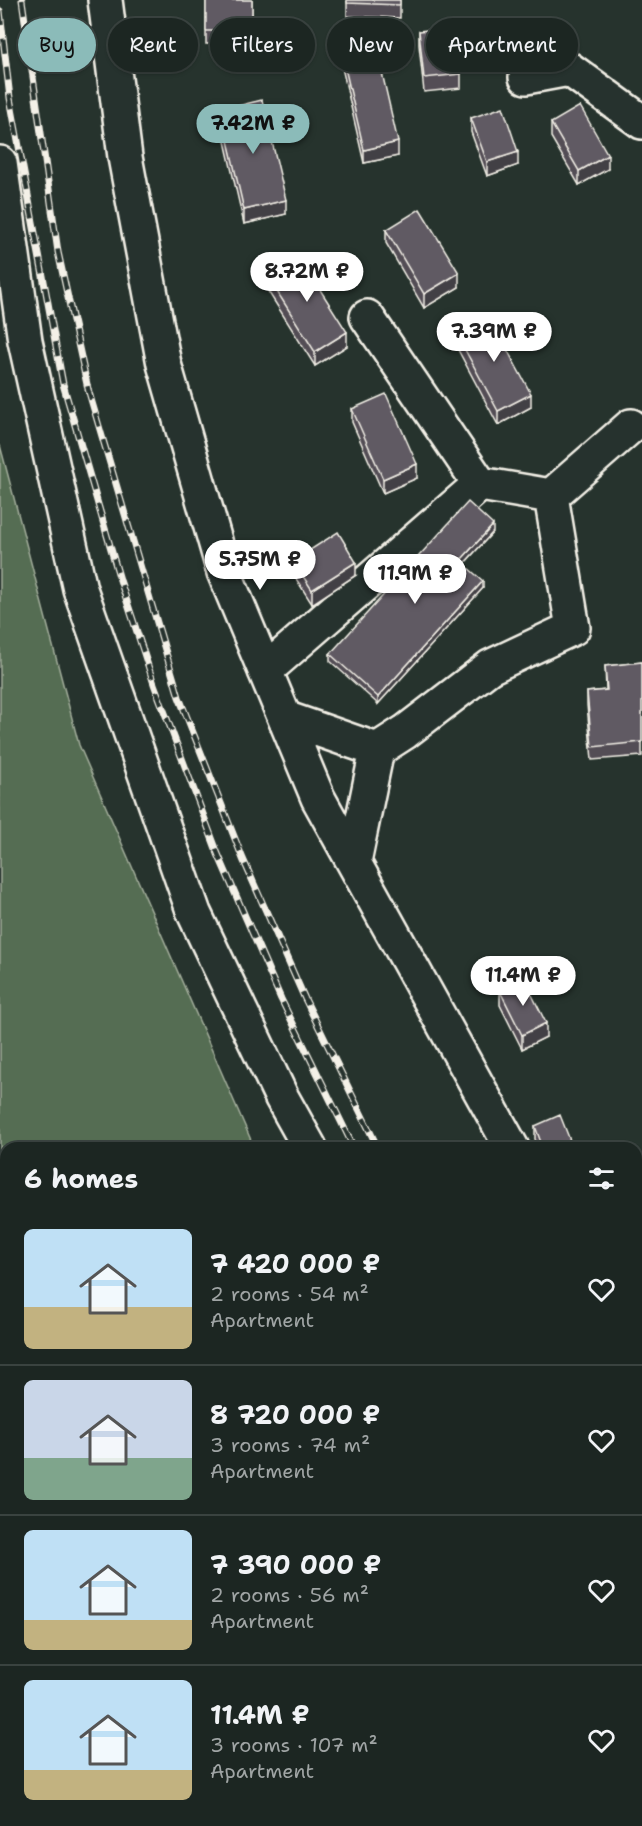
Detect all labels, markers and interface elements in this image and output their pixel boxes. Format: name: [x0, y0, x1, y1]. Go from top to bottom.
chip: Buy: [18, 18, 96, 72]
chip: Rent: [108, 18, 198, 72]
chip: Filters: [210, 18, 315, 72]
chip: New: [327, 18, 414, 72]
chip: Apartment: [426, 18, 578, 72]
pin: 7.42M ₽: [198, 104, 308, 155]
text: 7.42M ₽: [210, 110, 296, 136]
pin: 8.72M ₽: [252, 252, 362, 303]
text: 8.72M ₽: [264, 258, 350, 284]
pin: 7.39M ₽: [439, 312, 549, 363]
text: 7.39M ₽: [451, 318, 537, 344]
pin: 5.75M ₽: [205, 540, 315, 591]
text: 5.75M ₽: [219, 546, 301, 572]
pin: 11.9M ₽: [360, 554, 470, 605]
text: 11.9M ₽: [377, 560, 453, 586]
pin: 11.4M ₽: [468, 956, 578, 1007]
text: 11.4M ₽: [485, 962, 561, 988]
text: 6 homes: [24, 1161, 138, 1196]
icon: filters: [585, 1162, 618, 1195]
text: 7 420 000 ₽: [210, 1246, 380, 1281]
icon: home: [72, 1253, 144, 1325]
icon: heart: [585, 1273, 618, 1306]
text: 2 rooms · 54 m²: [210, 1281, 369, 1307]
text: Apartment: [210, 1307, 314, 1333]
text: 8 720 000 ₽: [210, 1397, 380, 1432]
icon: home: [72, 1404, 144, 1476]
icon: heart: [585, 1424, 618, 1457]
text: 3 rooms · 74 m²: [210, 1432, 370, 1458]
text: Apartment: [210, 1458, 314, 1484]
text: 7 390 000 ₽: [210, 1547, 381, 1582]
icon: home: [72, 1554, 144, 1626]
icon: heart: [585, 1574, 618, 1607]
text: 2 rooms · 56 m²: [210, 1582, 369, 1608]
text: Apartment: [210, 1608, 314, 1634]
text: 11.4M ₽: [210, 1697, 310, 1732]
icon: home: [72, 1704, 144, 1776]
icon: heart: [585, 1724, 618, 1757]
text: 3 rooms · 107 m²: [210, 1732, 378, 1758]
text: Apartment: [210, 1758, 314, 1784]

